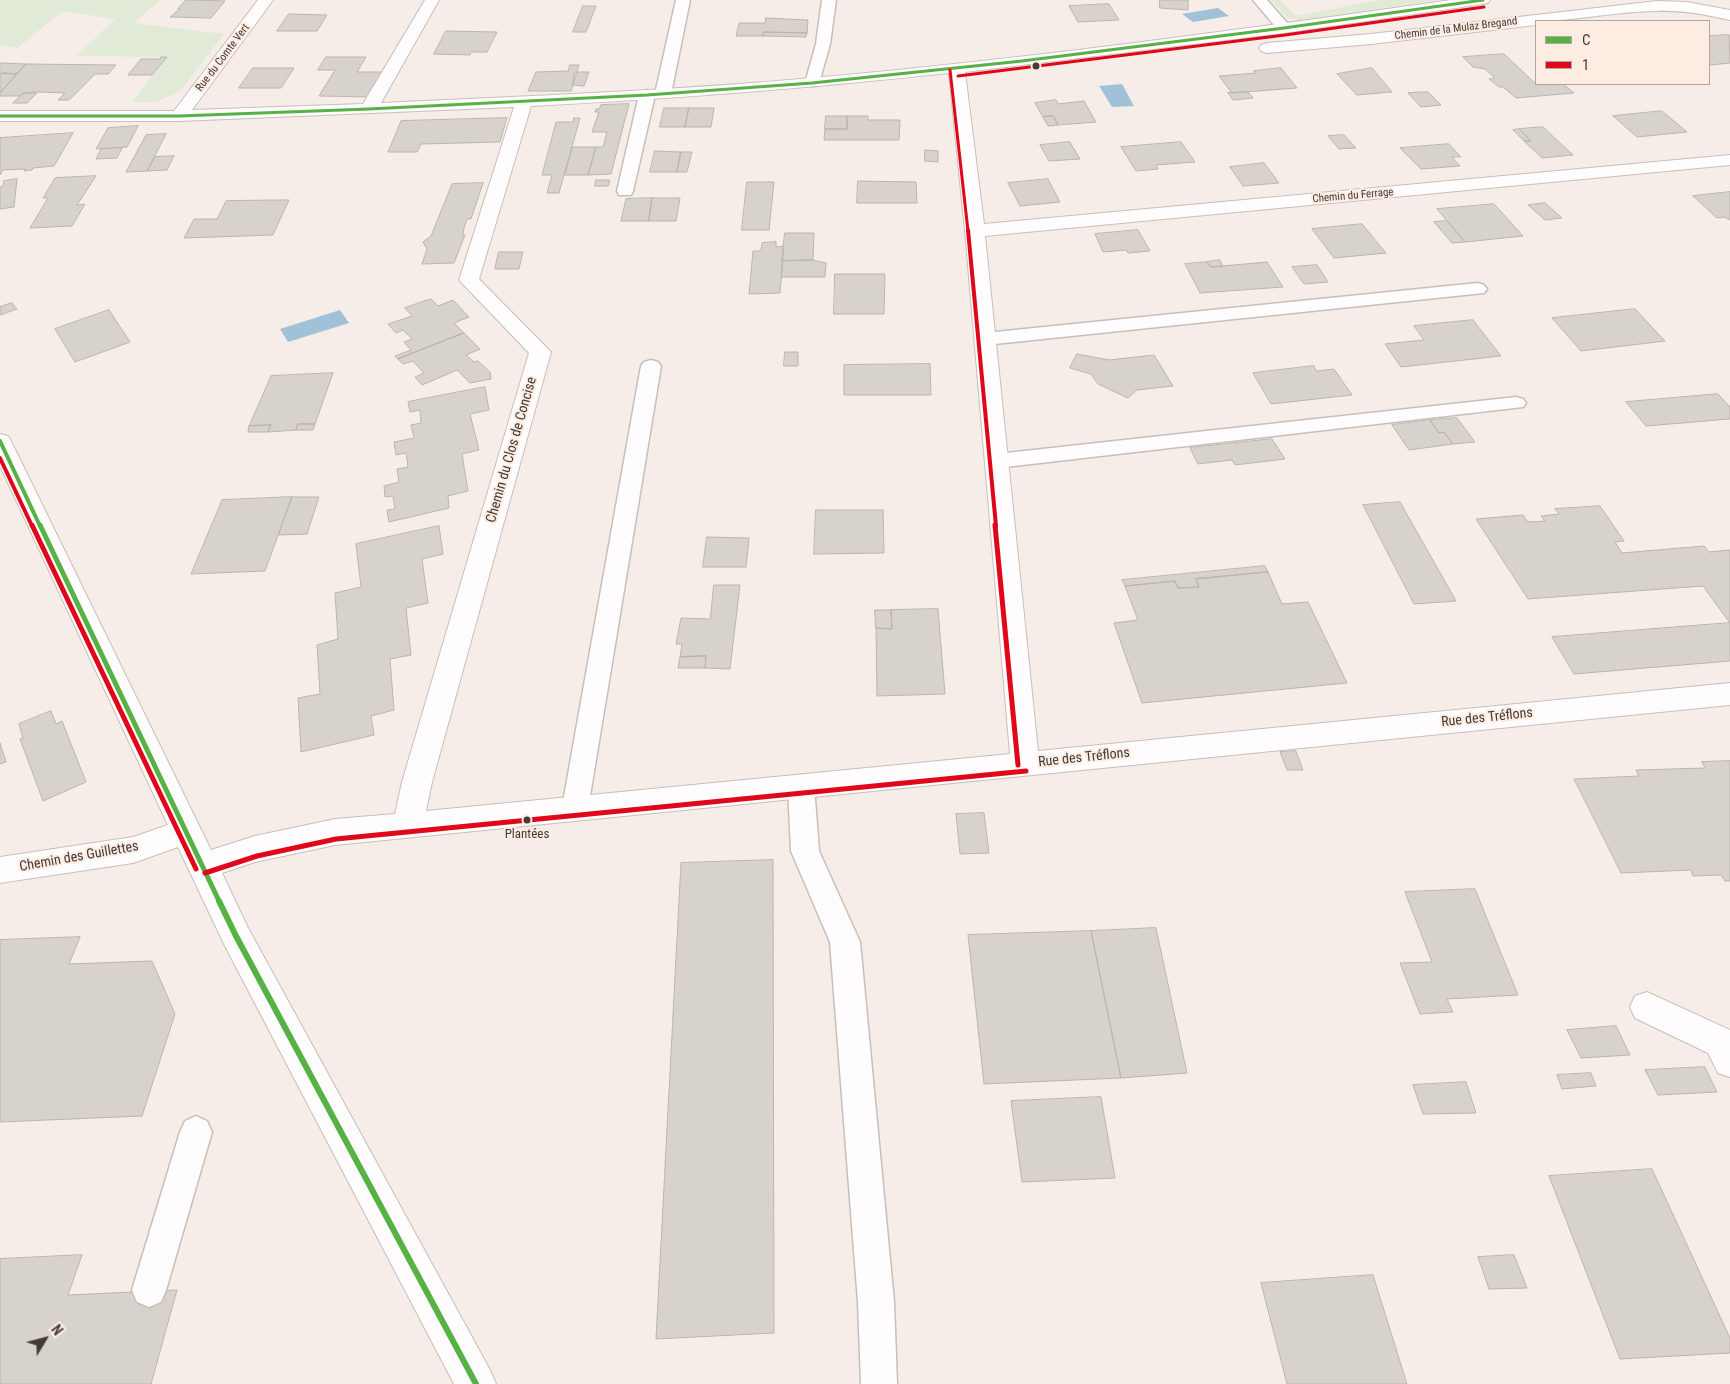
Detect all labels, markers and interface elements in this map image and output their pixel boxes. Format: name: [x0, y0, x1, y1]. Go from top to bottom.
street label: Chemin de la Mulaz Bregand: [1394, 15, 1518, 43]
legend: [1535, 20, 1710, 85]
street label: Rue du Comte Vert: [193, 22, 253, 94]
text: C: [1582, 31, 1591, 49]
text: 1: [1582, 56, 1589, 74]
unlabelled marker: [1031, 61, 1041, 71]
street label: Chemin du Ferrage: [1312, 186, 1394, 206]
street label: Chemin du Clos de Concise: [483, 375, 541, 525]
street label: Rue des Tréflons: [1440, 705, 1534, 731]
street label: Rue des Tréflons: [1037, 745, 1131, 771]
marker: Plantées: [522, 815, 532, 825]
place label: Plantées: [505, 827, 549, 843]
street label: Chemin des Guillettes: [18, 838, 140, 876]
north arrow: [20, 1314, 70, 1364]
text: N: [48, 1322, 66, 1338]

